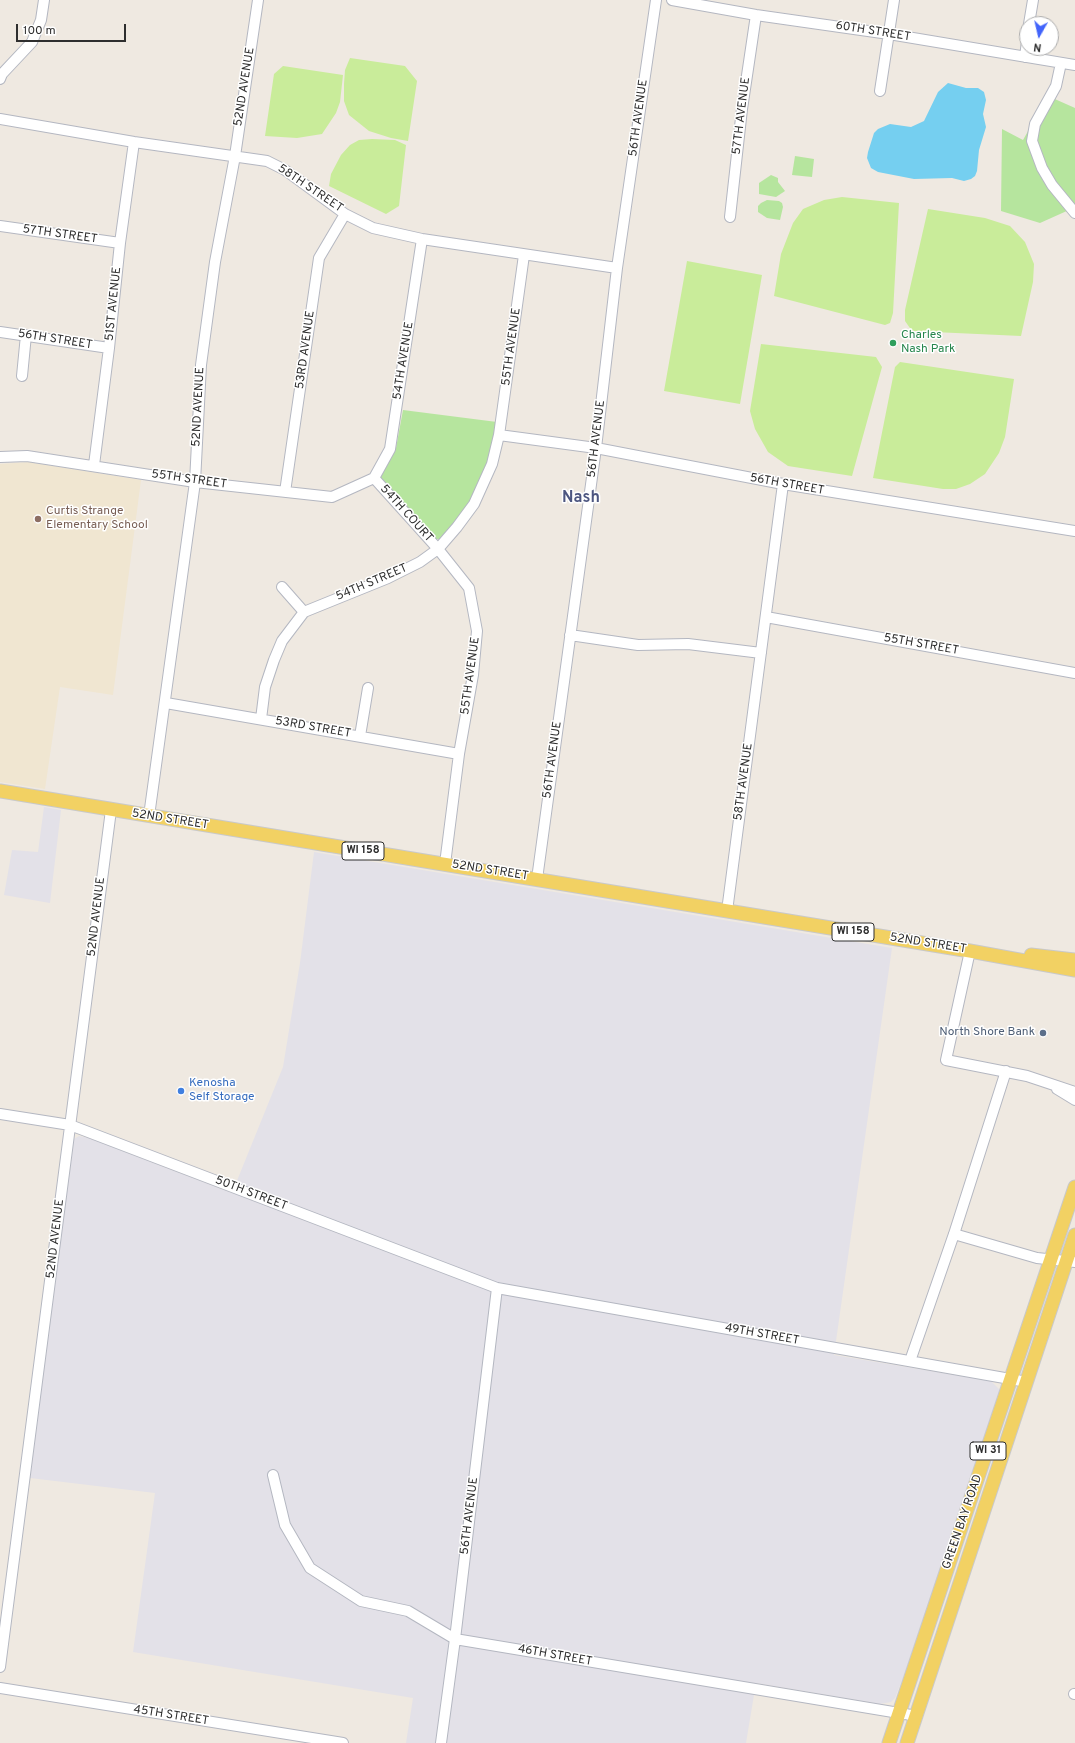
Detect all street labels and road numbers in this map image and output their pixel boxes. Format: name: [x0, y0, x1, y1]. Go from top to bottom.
street label: 60TH STREET: [834, 19, 912, 45]
street label: 52ND AVENUE: [232, 46, 258, 128]
street label: 57TH AVENUE: [730, 76, 754, 156]
street label: 56TH AVENUE: [626, 78, 652, 158]
street label: 58TH STREET: [275, 162, 345, 216]
street label: 57TH STREET: [22, 223, 98, 247]
street label: 51ST AVENUE: [103, 266, 125, 342]
street label: 55TH AVENUE: [499, 307, 525, 387]
street label: 53RD AVENUE: [293, 310, 319, 390]
street label: 54TH AVENUE: [391, 321, 417, 401]
street label: 56TH STREET: [17, 327, 93, 353]
street label: 52ND AVENUE: [190, 367, 208, 447]
street label: 56TH AVENUE: [585, 399, 609, 479]
street label: 55TH STREET: [150, 468, 228, 492]
street label: 56TH STREET: [749, 471, 825, 499]
street label: 54TH COURT: [376, 482, 436, 546]
street label: 54TH STREET: [334, 561, 410, 605]
street label: 55TH STREET: [882, 631, 960, 659]
street label: 55TH AVENUE: [458, 636, 484, 716]
street label: 53RD STREET: [274, 714, 352, 742]
street label: 56TH AVENUE: [540, 720, 566, 800]
street label: 58TH AVENUE: [731, 742, 757, 822]
street label: 52ND STREET: [131, 807, 209, 833]
road number: WI 158: [342, 842, 384, 860]
street label: 52ND STREET: [451, 858, 529, 884]
street label: 52ND AVENUE: [85, 876, 109, 958]
road number: WI 158: [832, 923, 874, 941]
street label: 52ND STREET: [889, 931, 967, 957]
street label: 50TH STREET: [213, 1174, 289, 1214]
street label: 52ND AVENUE: [44, 1198, 68, 1280]
street label: 49TH STREET: [724, 1321, 800, 1349]
road number: WI 31: [970, 1442, 1006, 1460]
street label: GREEN BAY ROAD: [940, 1473, 986, 1571]
street label: 56TH AVENUE: [458, 1476, 482, 1556]
street label: 46TH STREET: [517, 1642, 593, 1670]
street label: 45TH STREET: [132, 1703, 210, 1729]

